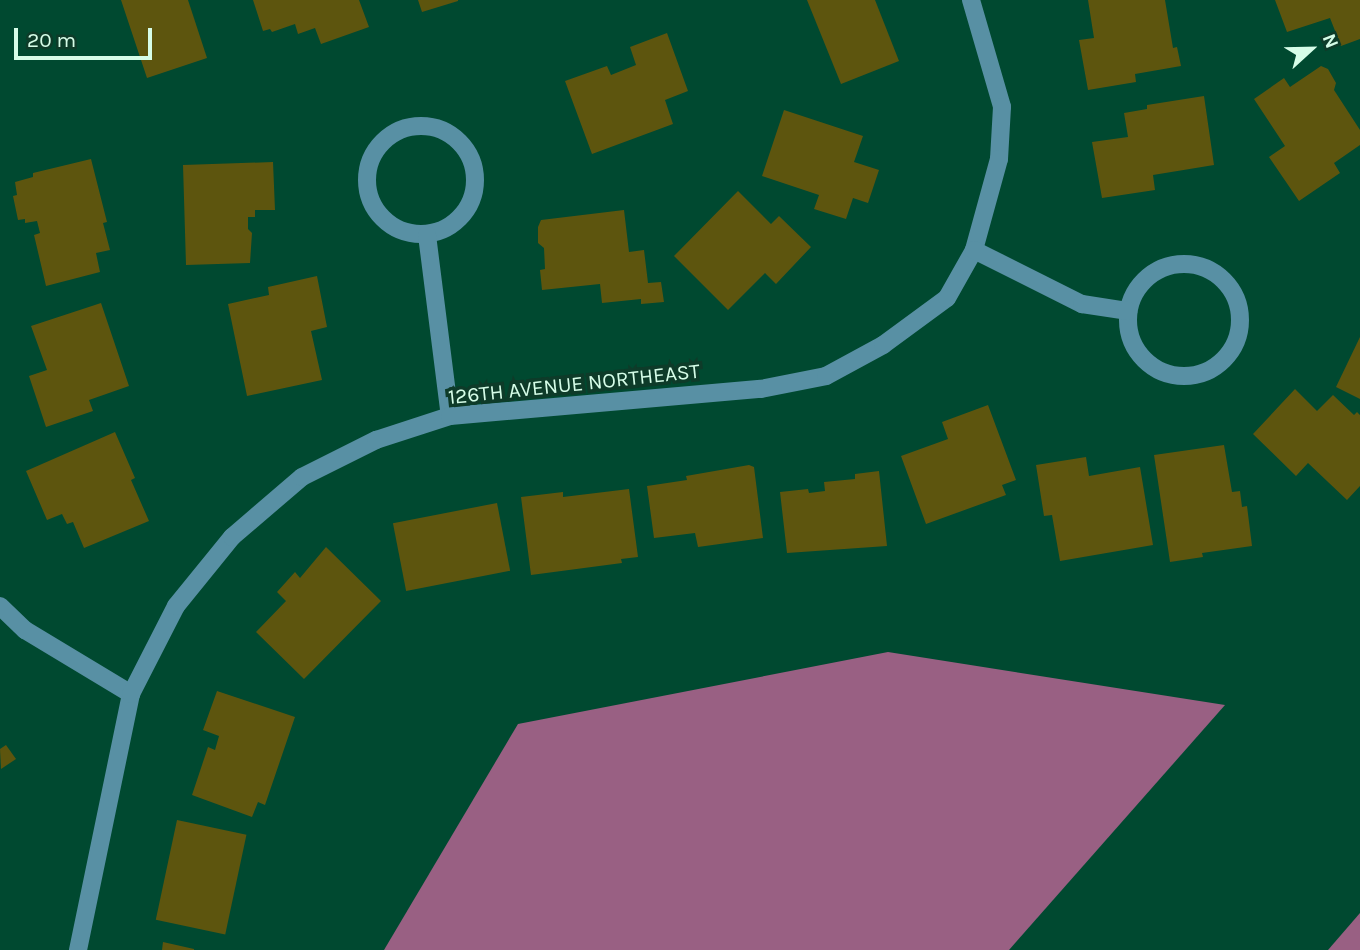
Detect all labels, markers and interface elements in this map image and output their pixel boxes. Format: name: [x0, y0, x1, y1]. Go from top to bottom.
scale bar: [18, 14, 156, 58]
north arrow: [1276, 14, 1346, 84]
text: 20 m: [27, 28, 76, 52]
text: N: [1318, 31, 1343, 52]
street label: 126TH AVENUE NORTHEAST: [447, 358, 701, 410]

